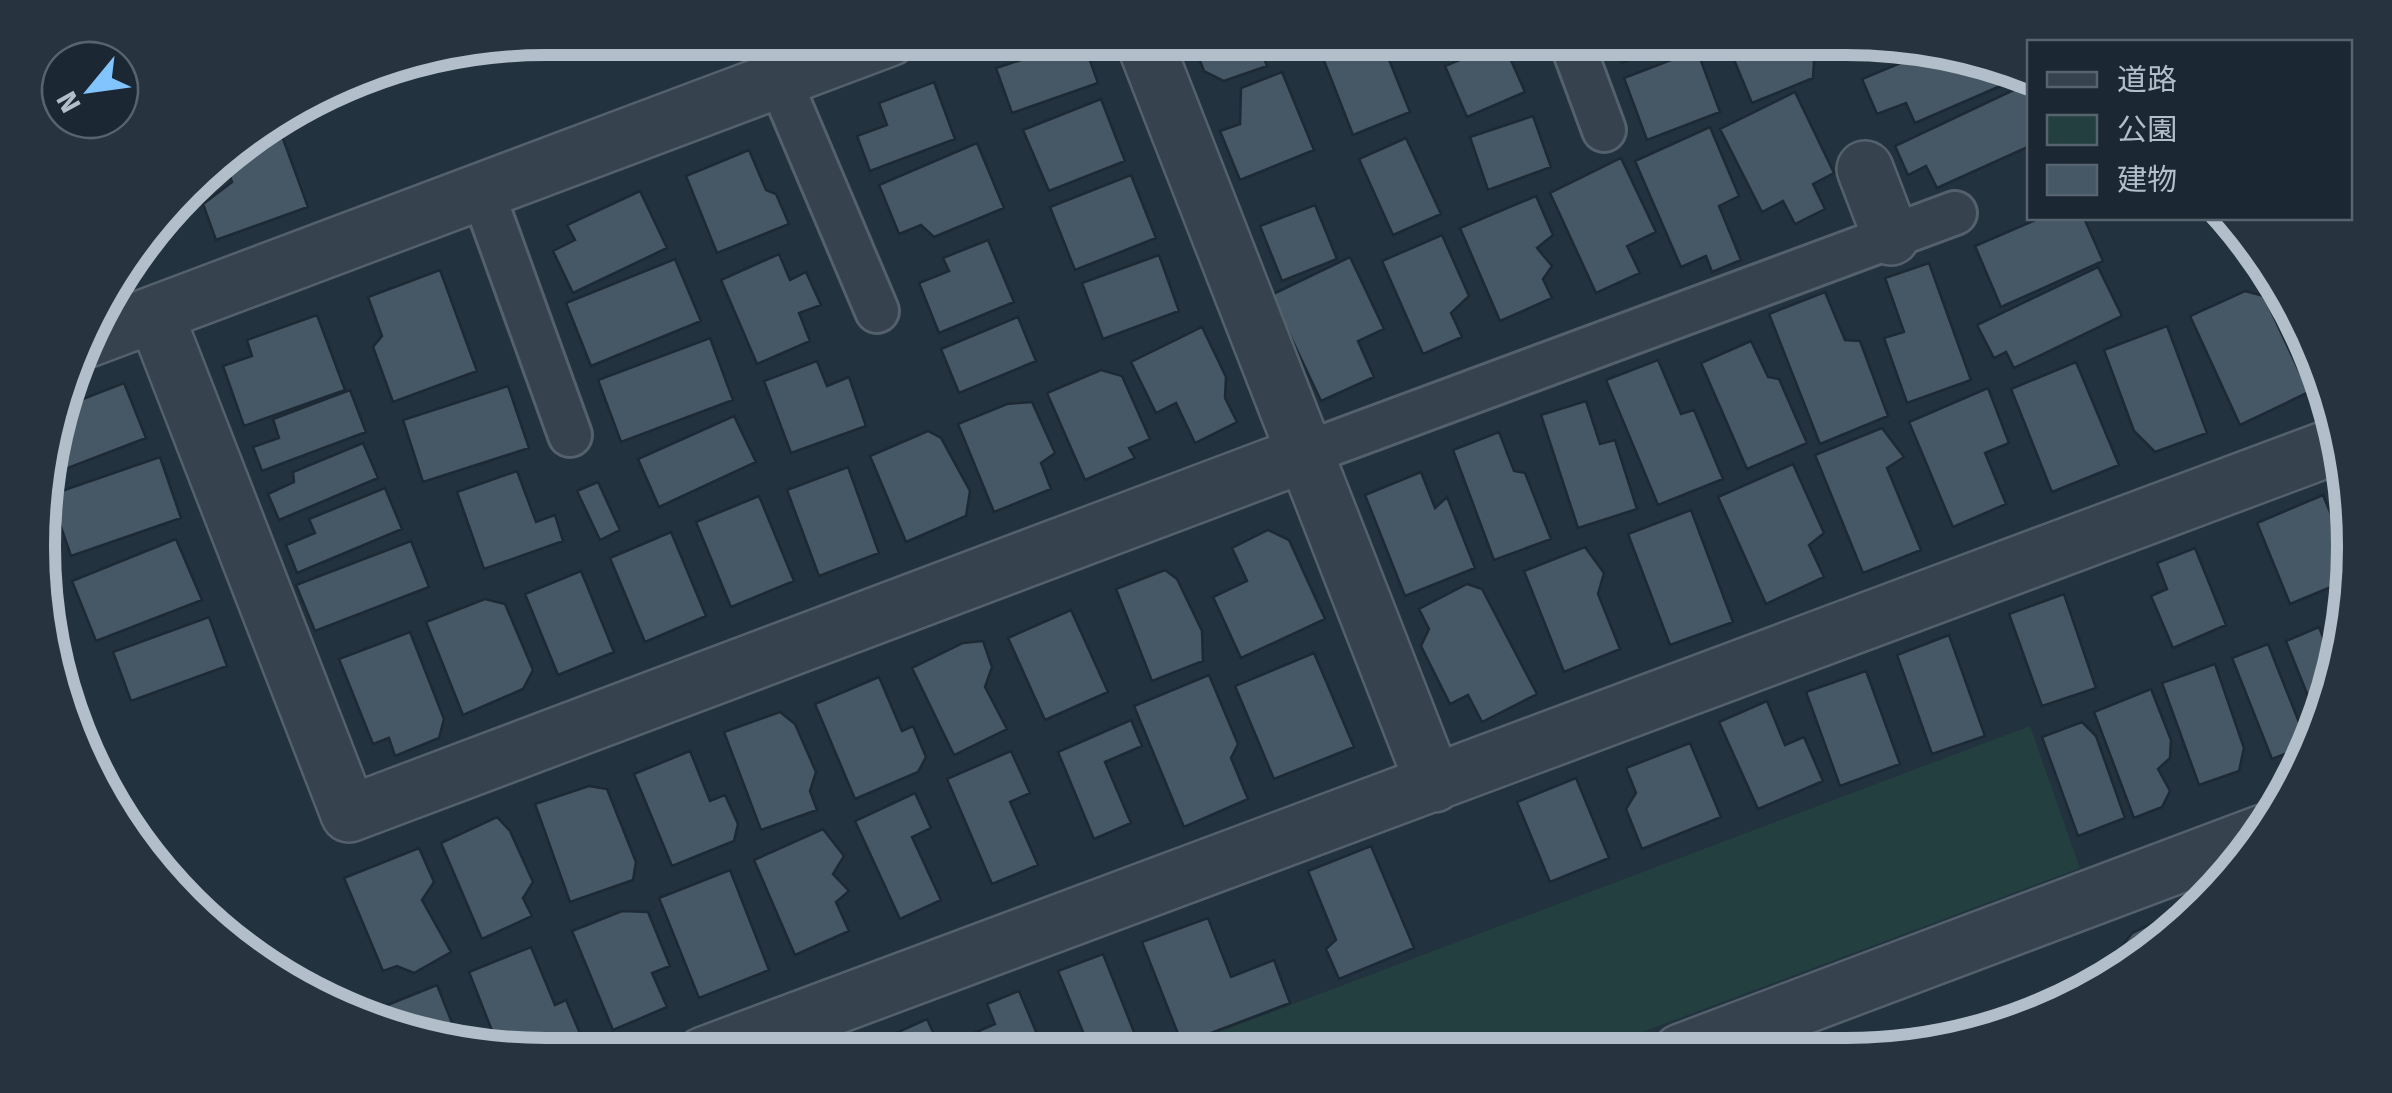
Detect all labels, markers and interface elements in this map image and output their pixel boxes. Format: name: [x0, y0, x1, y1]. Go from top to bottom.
north arrow: [40, 40, 140, 140]
legend: [2027, 40, 2352, 220]
text: 道路: [2117, 62, 2177, 98]
text: N: [50, 86, 88, 118]
text: 公園: [2117, 112, 2177, 148]
text: 建物: [2117, 162, 2177, 198]

